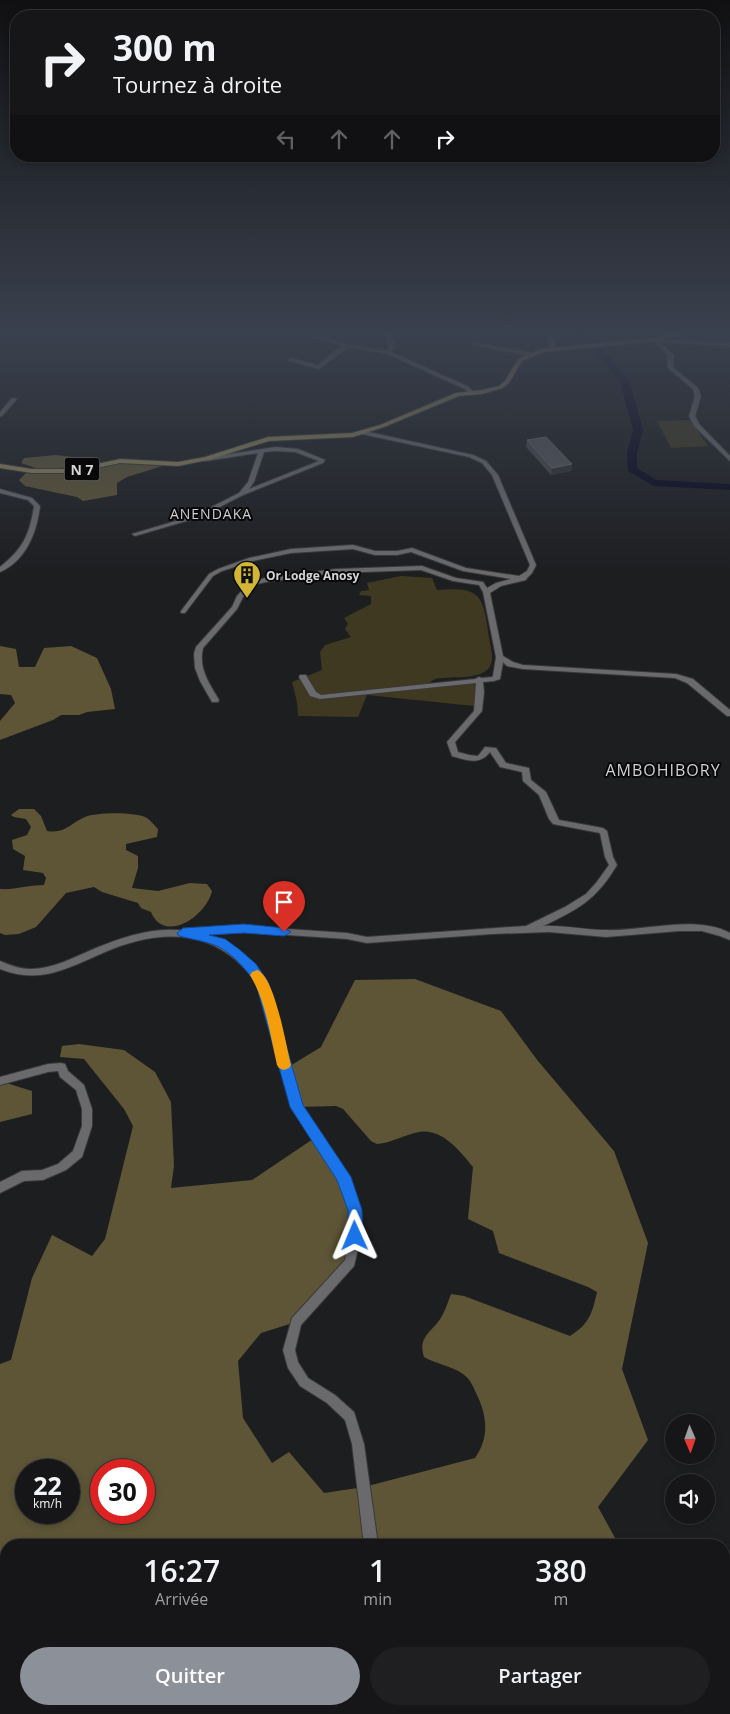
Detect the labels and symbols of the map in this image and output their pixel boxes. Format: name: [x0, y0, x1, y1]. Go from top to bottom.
road number: N 7: [64, 458, 100, 480]
district label: ANENDAKA: [170, 504, 252, 523]
building icon: Or Lodge Anosy: [232, 560, 262, 599]
place label: Or Lodge Anosy: [266, 567, 359, 584]
district label: AMBOHIBORY: [605, 759, 721, 781]
pin: [263, 881, 305, 932]
position arrow: [328, 1209, 380, 1261]
north arrow: [665, 1414, 715, 1464]
speed limit sign: 30: [90, 1459, 155, 1524]

